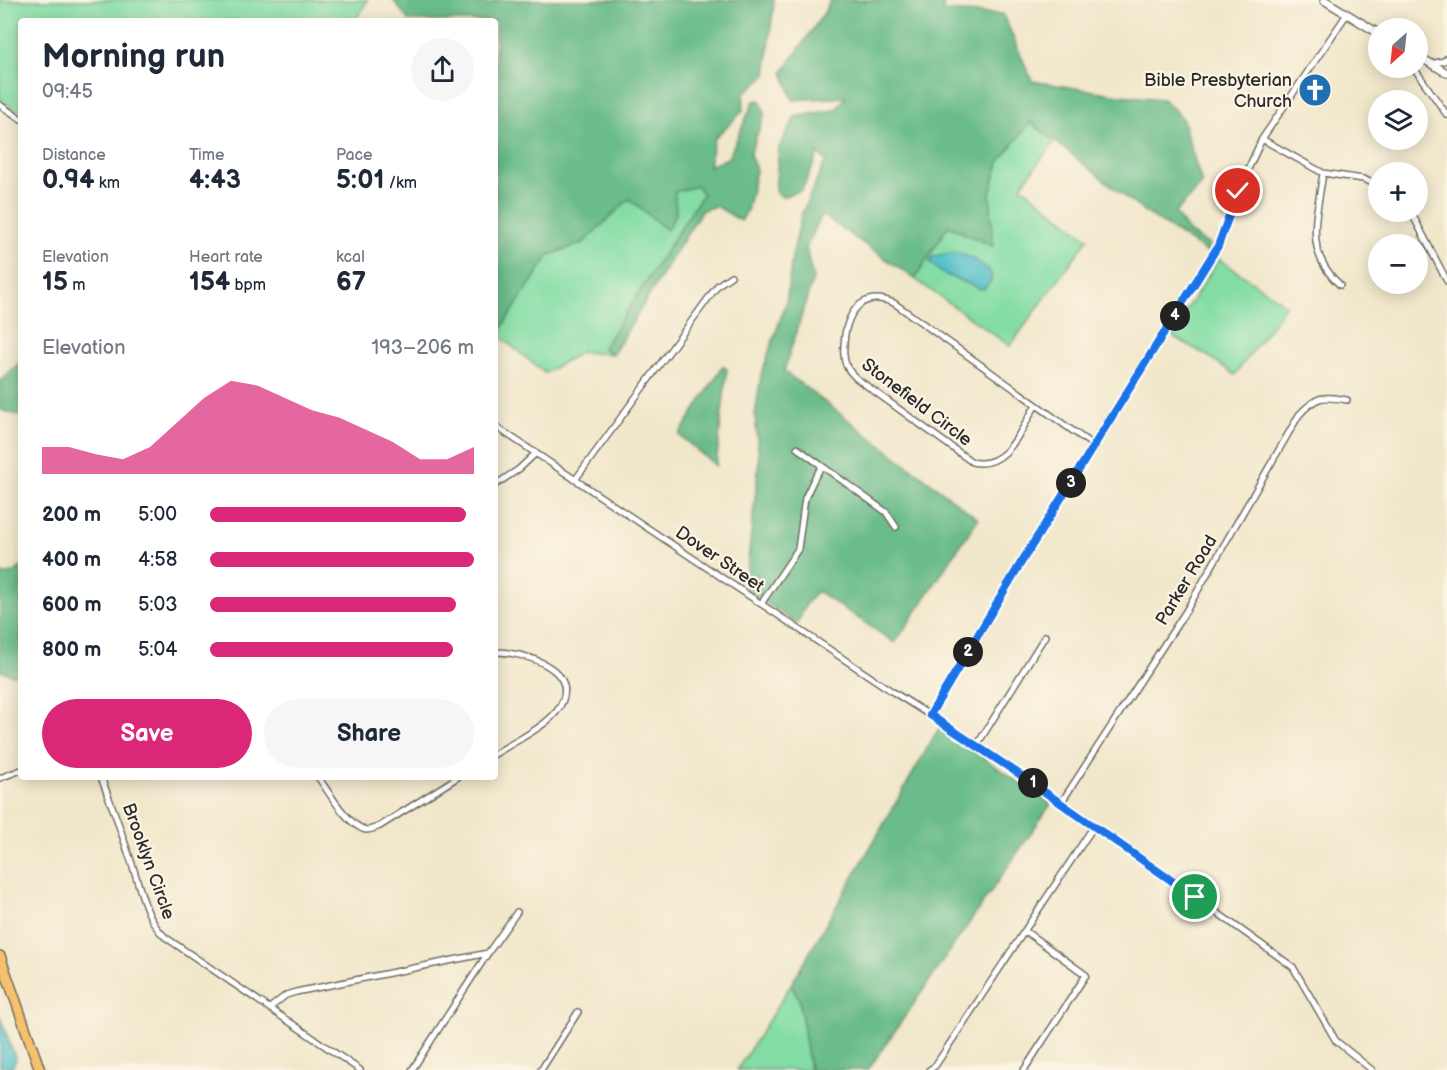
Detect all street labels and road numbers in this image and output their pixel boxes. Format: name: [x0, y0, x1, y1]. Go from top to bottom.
street label: Stonefield Circle: [857, 354, 976, 451]
street label: Dover Street: [671, 522, 768, 597]
street label: Parker Road: [1151, 531, 1222, 629]
street label: Brooklyn Circle: [118, 800, 179, 922]

